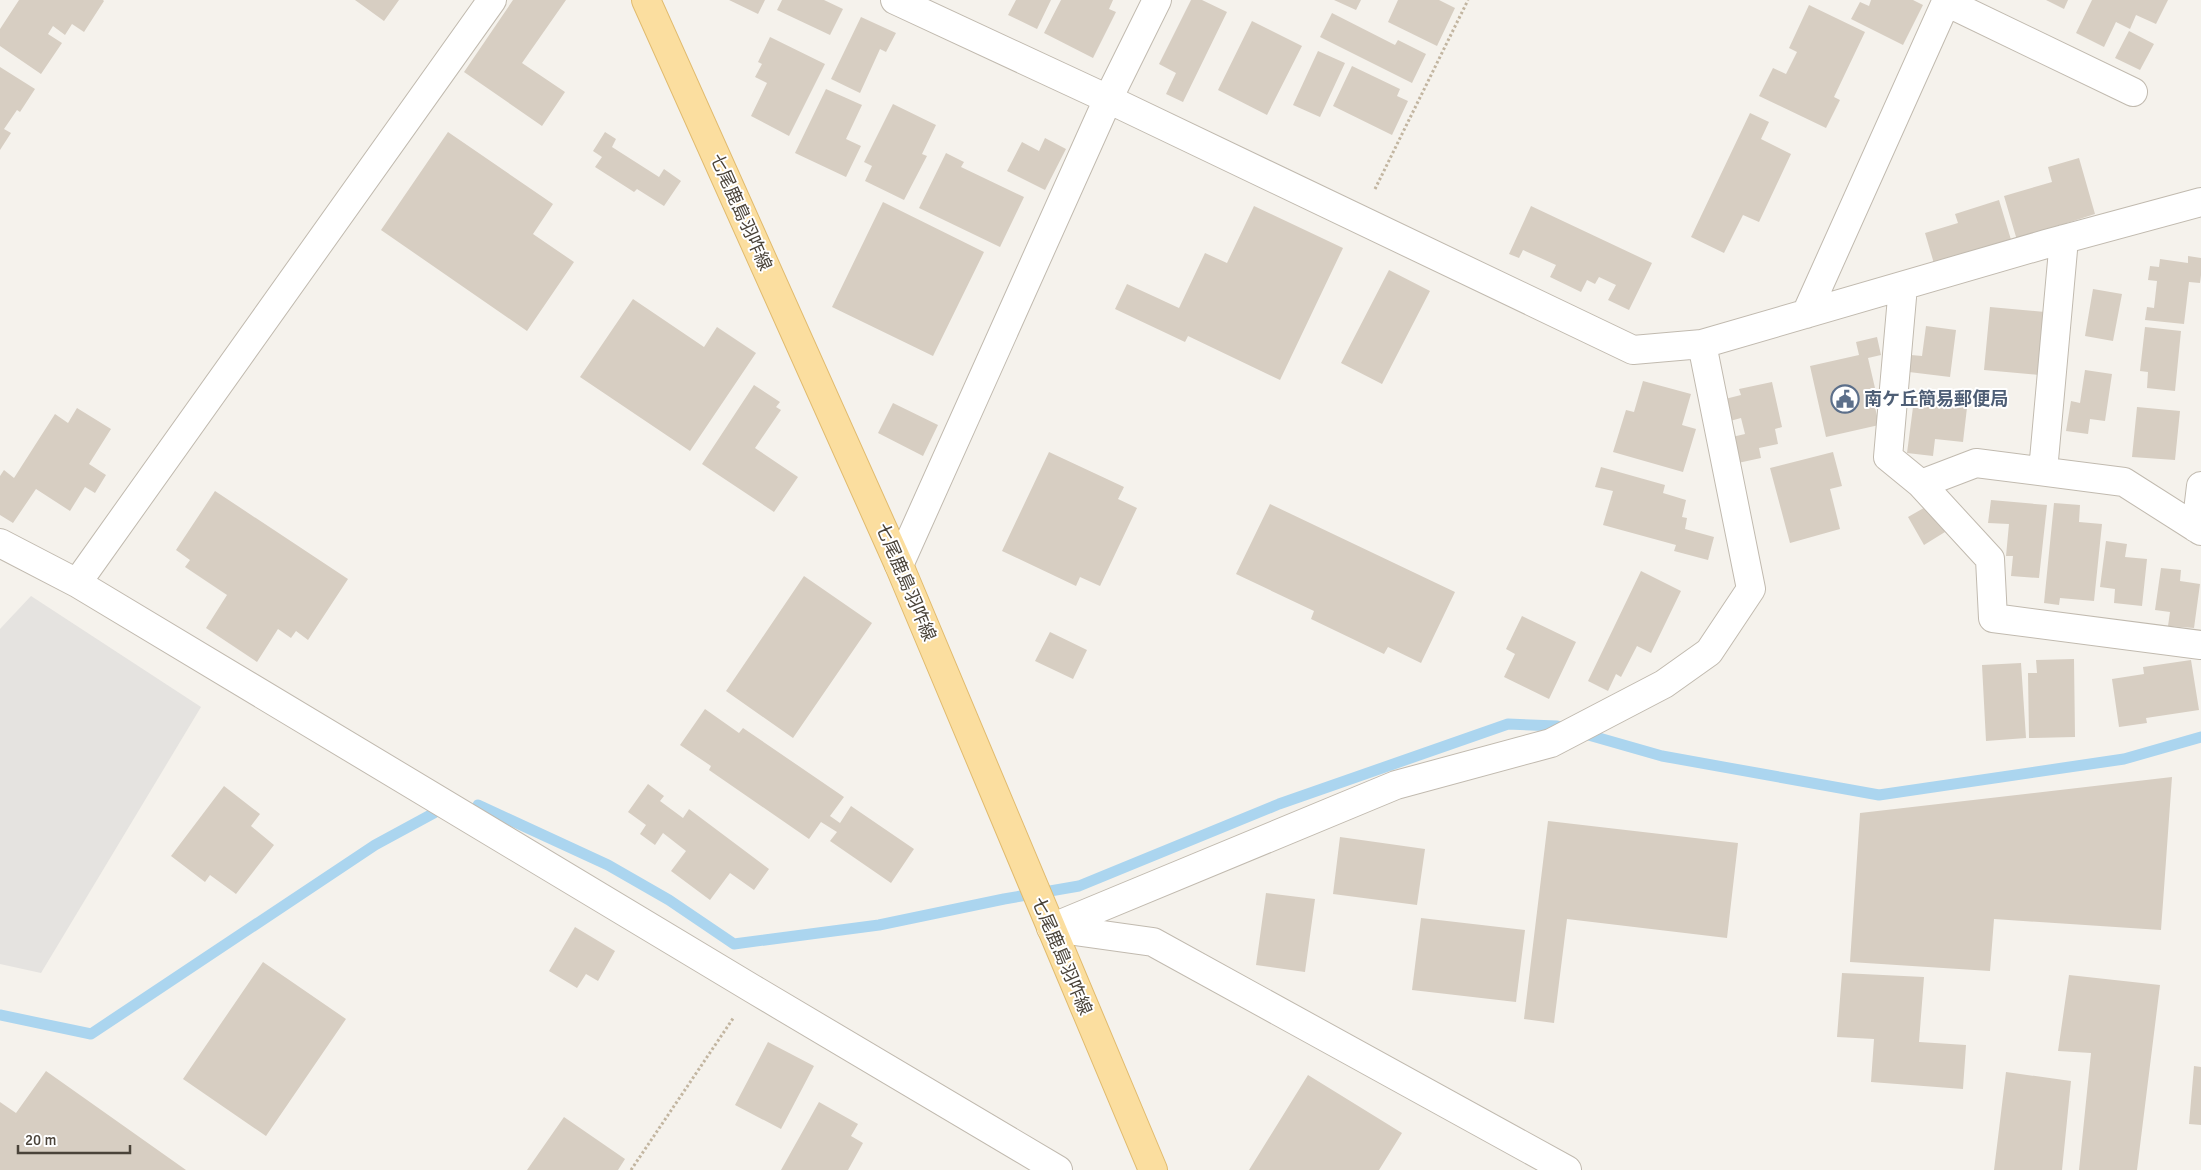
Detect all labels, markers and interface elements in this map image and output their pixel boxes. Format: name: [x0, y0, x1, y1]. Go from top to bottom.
street label: 七尾鹿島羽咋線: [705, 150, 777, 274]
public building icon: 南ケ丘簡易郵便局: [1830, 384, 1860, 414]
place label: 南ケ丘簡易郵便局: [1864, 388, 2008, 410]
street label: 七尾鹿島羽咋線: [871, 520, 941, 644]
street label: 七尾鹿島羽咋線: [1027, 894, 1097, 1018]
scale bar: [18, 1122, 130, 1154]
text: 20 m: [25, 1131, 56, 1149]

